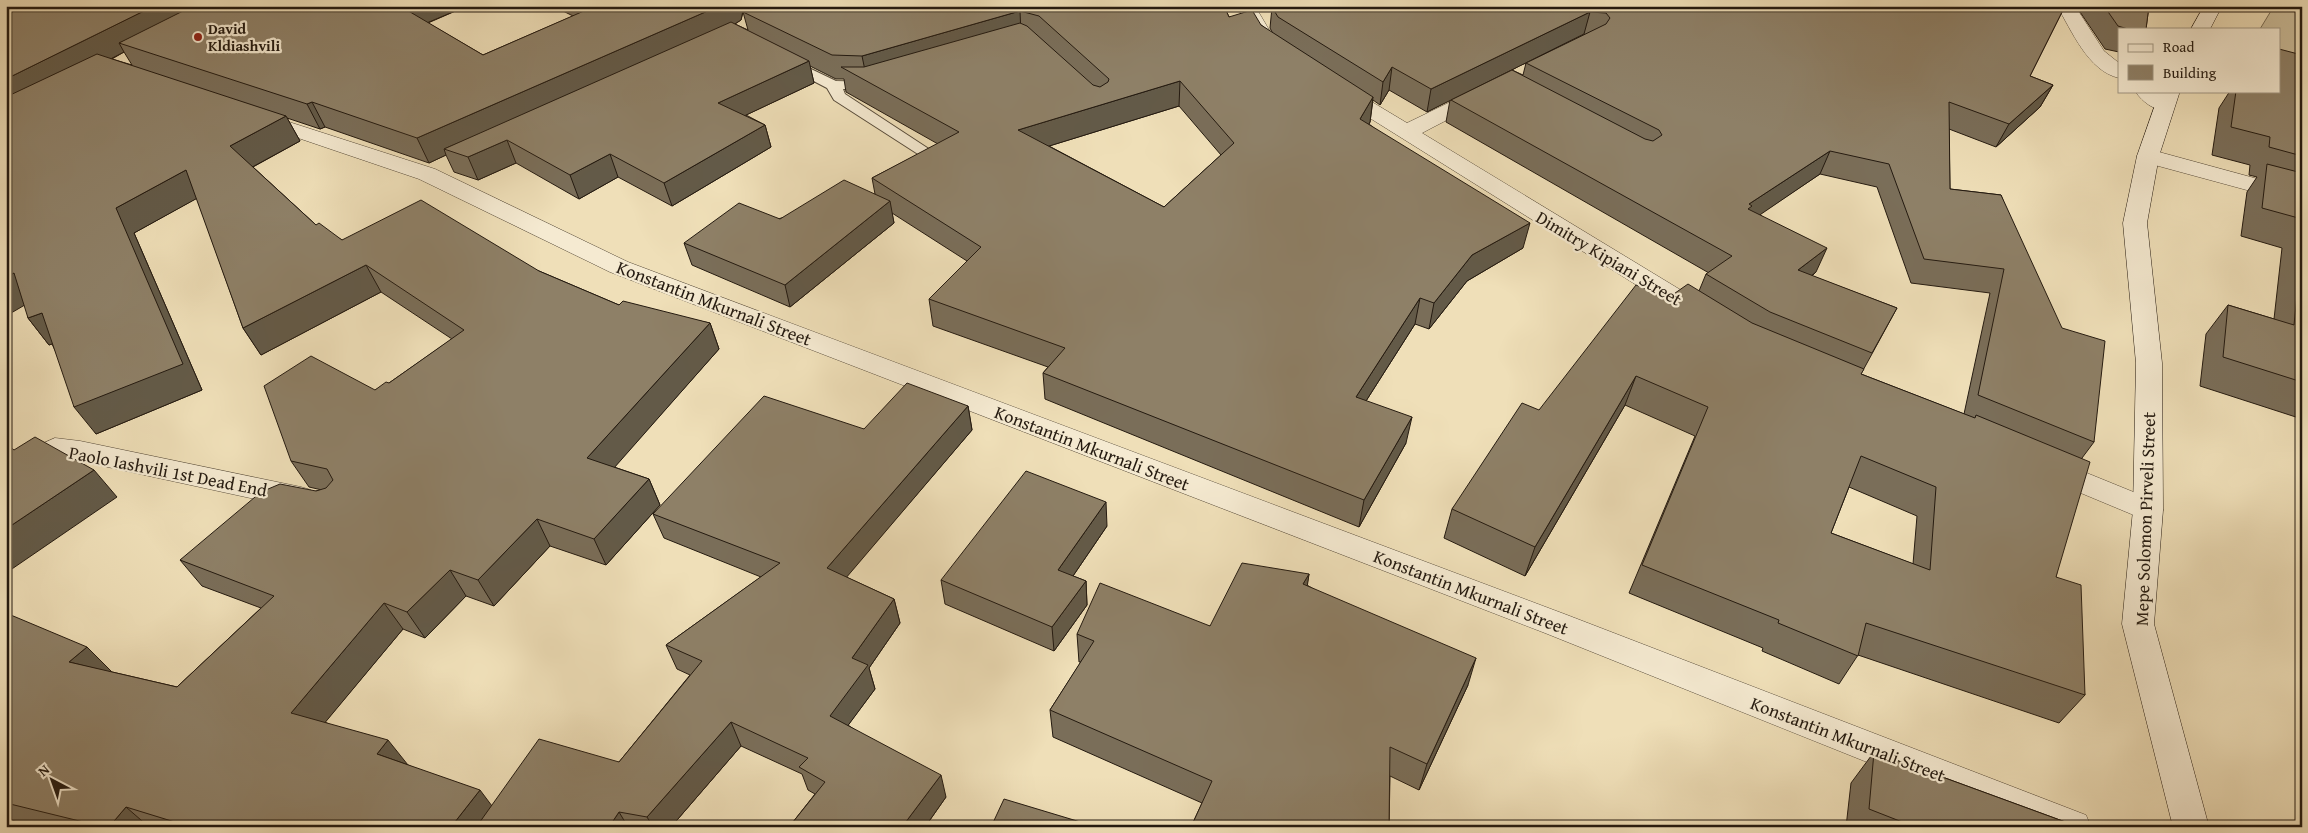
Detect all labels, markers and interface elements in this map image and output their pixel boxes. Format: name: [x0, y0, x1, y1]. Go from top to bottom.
place label: David Kldiashvili: [208, 18, 280, 56]
legend: [2118, 28, 2280, 92]
marker: David Kldiashvili: [192, 31, 204, 43]
text: Road: [2163, 36, 2194, 57]
text: Building: [2163, 62, 2217, 83]
street label: Dimitry Kipiani Street: [1531, 204, 1688, 313]
street label: Konstantin Mkurnali Street: [613, 253, 816, 353]
street label: Konstantin Mkurnali Street: [991, 398, 1194, 498]
street label: Mepe Solomon Pirveli Street: [2128, 411, 2162, 627]
street label: Paolo Iashvili 1st Dead End: [67, 439, 270, 504]
street label: Konstantin Mkurnali Street: [1370, 542, 1573, 642]
street label: Konstantin Mkurnali Street: [1747, 689, 1950, 789]
north arrow: [28, 756, 78, 806]
text: N: [33, 759, 54, 781]

